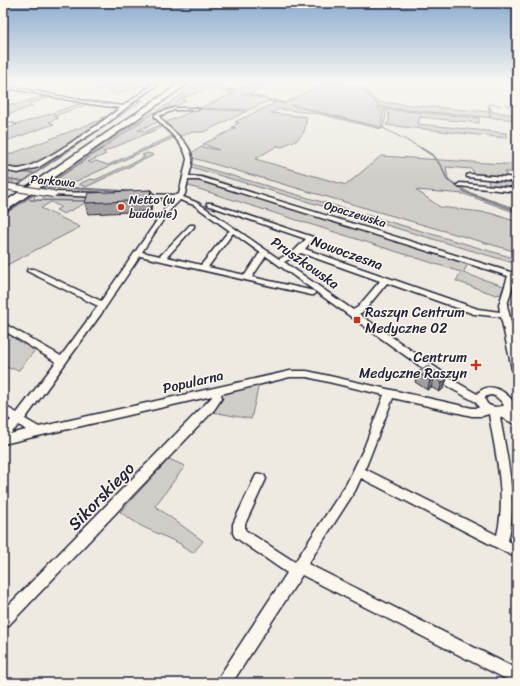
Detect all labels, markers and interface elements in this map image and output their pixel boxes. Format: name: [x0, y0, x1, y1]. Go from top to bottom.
street label: Parkowa: [30, 168, 76, 194]
place label: Netto (w budowie): [129, 189, 177, 225]
street label: Opaczewska: [321, 194, 389, 234]
marker: Netto (w budowie): [116, 202, 126, 212]
street label: Nowoczesna: [307, 228, 387, 278]
street label: Pruszkowska: [265, 230, 345, 296]
place label: Raszyn Centrum Medyczne 02: [365, 300, 465, 341]
marker: Raszyn Centrum Medyczne 02: [352, 315, 362, 325]
place label: Centrum Medyczne Raszyn: [359, 345, 467, 386]
marker: Centrum Medyczne Raszyn: [470, 359, 482, 371]
street label: Popularna: [160, 363, 226, 401]
street label: Sikorskiego: [60, 454, 142, 538]

